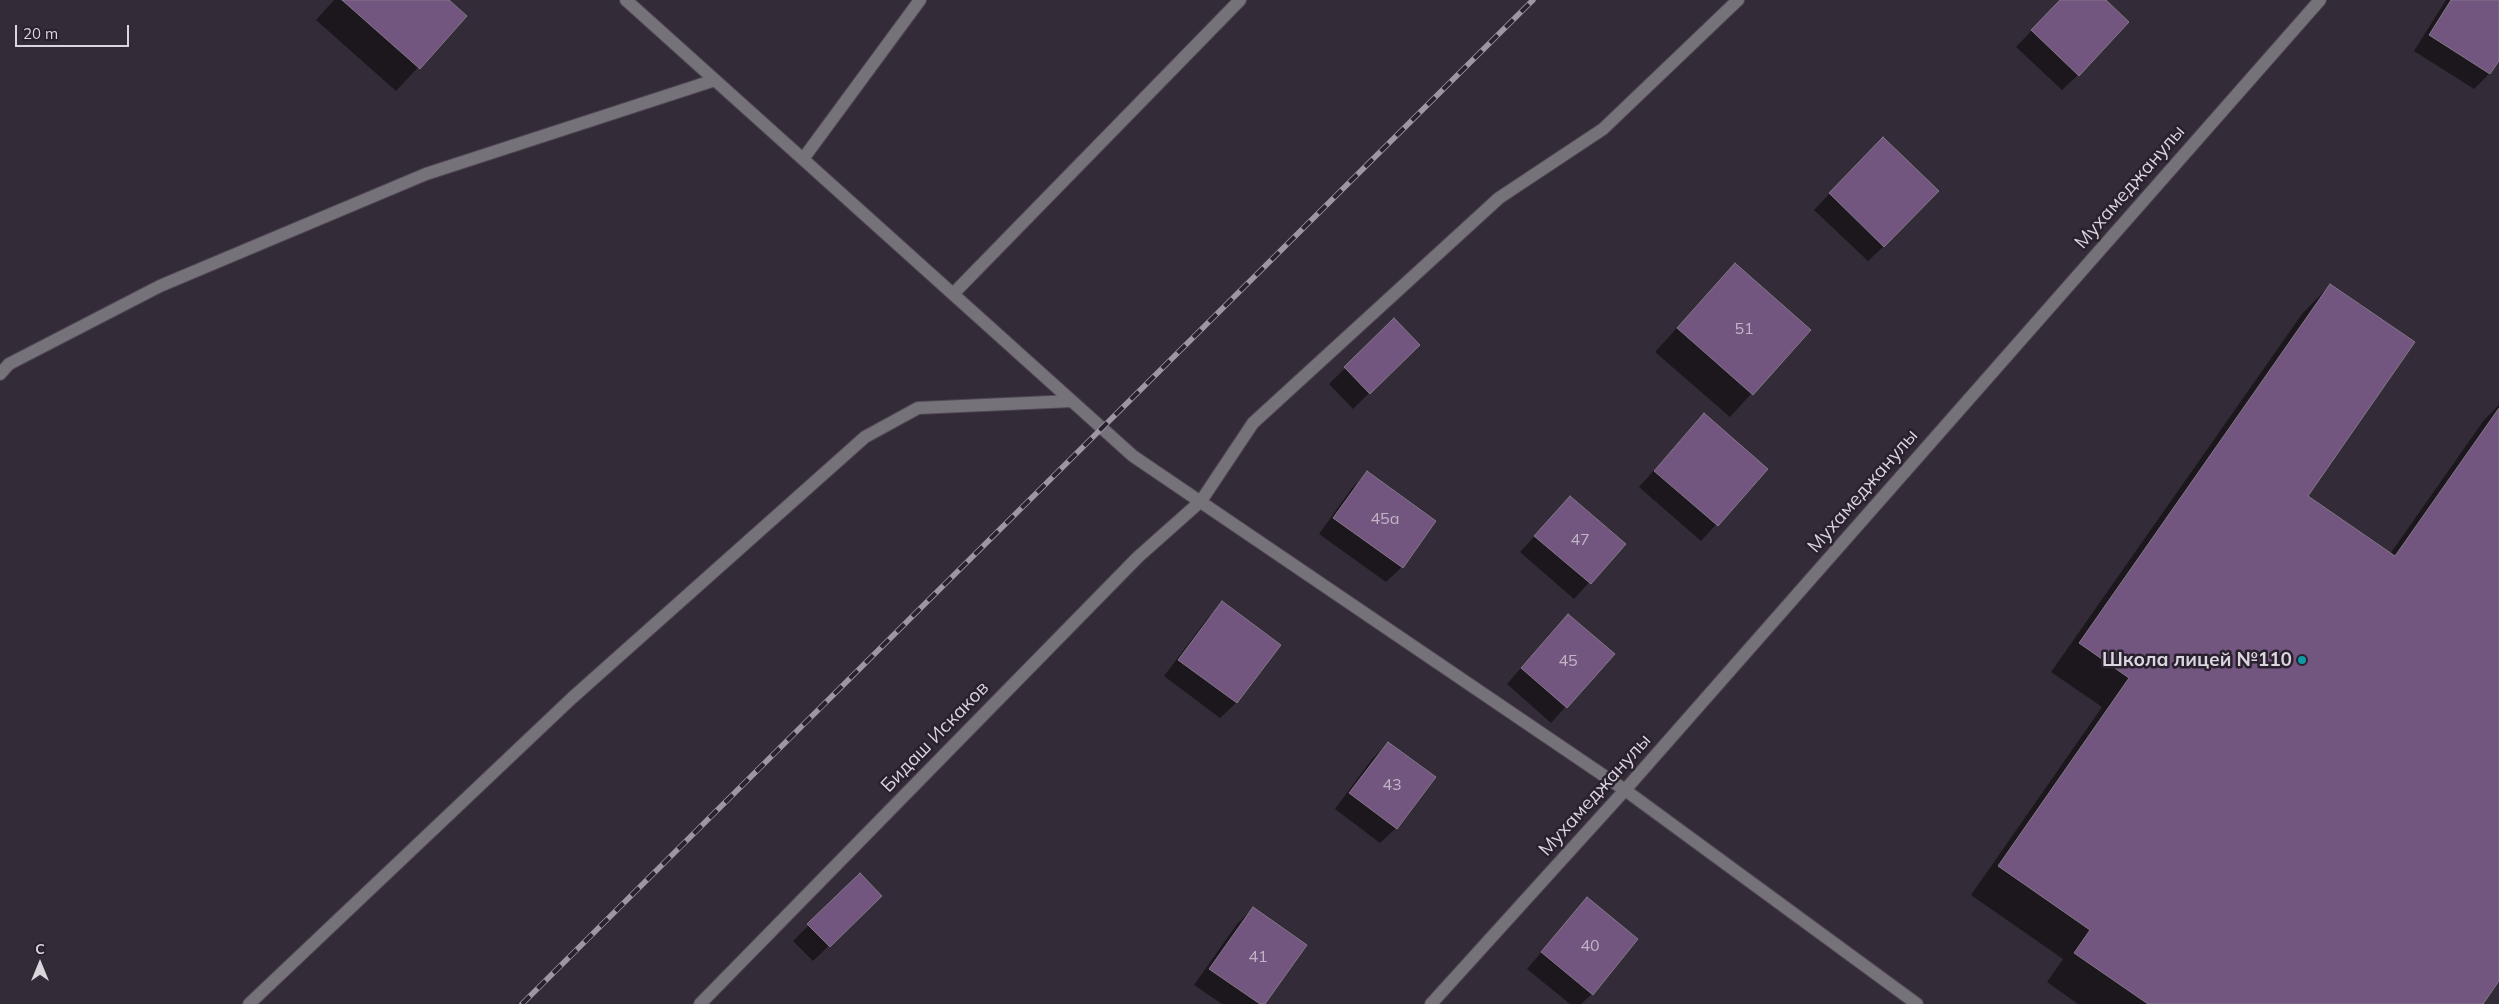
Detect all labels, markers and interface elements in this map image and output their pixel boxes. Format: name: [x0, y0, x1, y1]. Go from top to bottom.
scale bar: [18, 15, 131, 47]
text: 20 m: [23, 24, 58, 43]
street label: Мухамеджанулы: [2070, 120, 2190, 254]
house number: 51: [1734, 319, 1754, 339]
street label: Мухамеджанулы: [1803, 424, 1923, 558]
house number: 45а: [1371, 509, 1399, 529]
house number: 47: [1570, 530, 1590, 550]
place label: Школа лицей №110: [2102, 649, 2292, 671]
house number: 45: [1558, 651, 1578, 671]
marker: Школа лицей №110: [2296, 654, 2308, 666]
street label: Бидаш Искаков: [876, 677, 994, 797]
street label: Мухамеджанулы: [1534, 729, 1656, 861]
house number: 43: [1382, 775, 1402, 795]
house number: 40: [1580, 936, 1600, 956]
north arrow: [15, 939, 65, 989]
text: С: [35, 940, 45, 958]
house number: 41: [1248, 947, 1268, 967]

